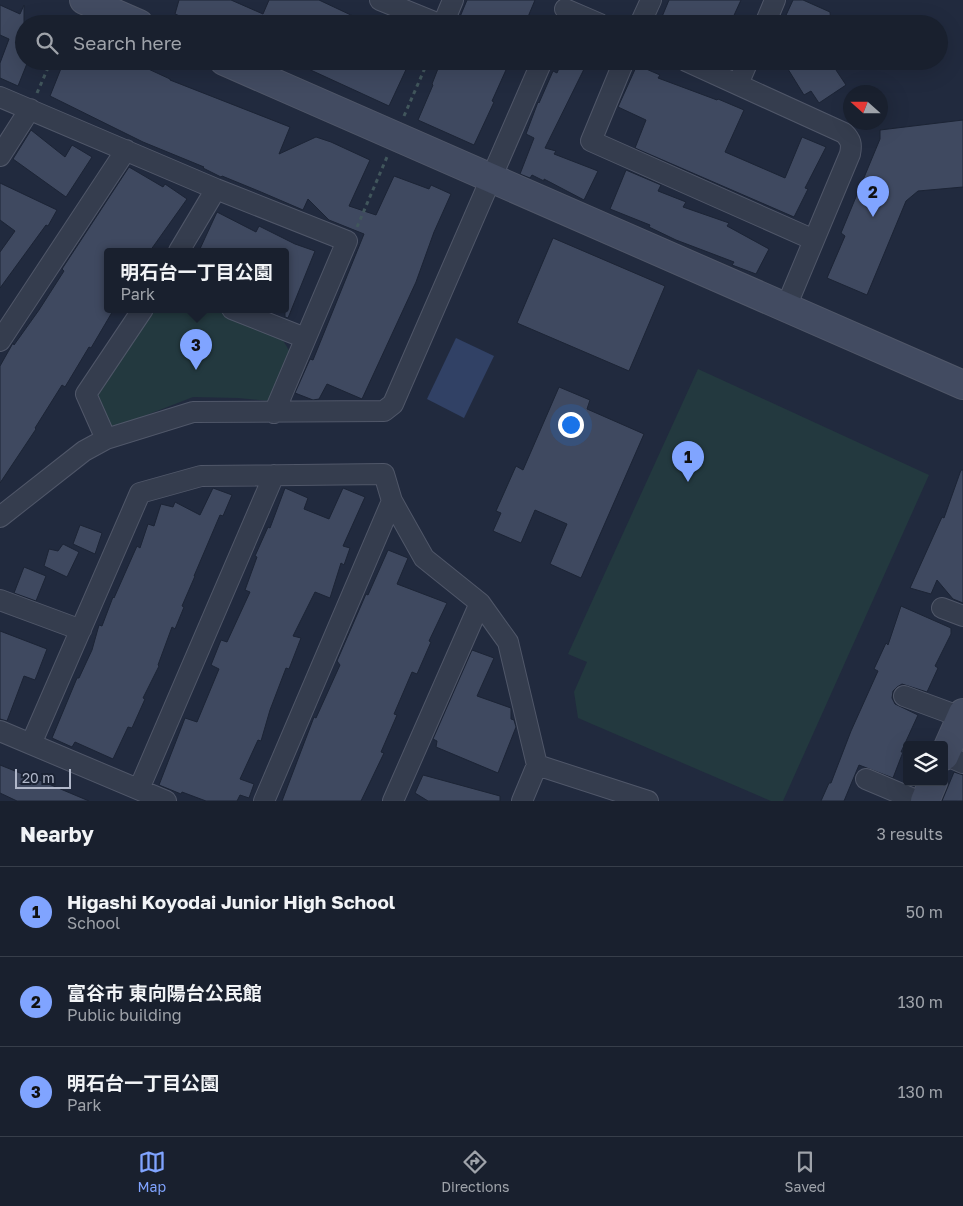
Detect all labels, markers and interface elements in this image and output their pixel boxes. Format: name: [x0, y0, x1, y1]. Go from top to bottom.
search box: [15, 15, 948, 70]
icon: search: [33, 29, 61, 57]
text: Search here: [73, 31, 182, 54]
north arrow: [843, 85, 888, 130]
pin: 2: [857, 176, 889, 217]
popup: [104, 248, 289, 313]
text: 明石台一丁目公園: [120, 260, 273, 283]
text: Park: [120, 284, 155, 304]
pin: 3: [180, 329, 212, 370]
your location: [558, 412, 584, 438]
pin: 1: [672, 441, 704, 482]
map controls: [903, 741, 948, 786]
button: layers: [903, 741, 948, 786]
scale bar: [15, 766, 71, 789]
text: 20 m: [22, 769, 55, 786]
text: Nearby: [20, 821, 94, 847]
text: 3 results: [876, 824, 943, 844]
text: Higashi Koyodai Junior High School: [67, 890, 395, 913]
text: 1: [32, 902, 40, 922]
text: 50 m: [906, 902, 943, 922]
text: School: [67, 913, 120, 933]
text: 富谷市 東向陽台公民館: [67, 981, 262, 1004]
text: 2: [31, 992, 41, 1012]
text: 130 m: [898, 992, 943, 1012]
text: Public building: [67, 1005, 182, 1025]
text: 明石台一丁目公園: [67, 1071, 219, 1094]
text: 3: [31, 1082, 41, 1102]
text: 130 m: [898, 1082, 943, 1102]
text: Park: [67, 1095, 102, 1115]
tab: Map: [138, 1148, 166, 1195]
tab: Directions: [441, 1148, 510, 1195]
tab: Saved: [785, 1148, 825, 1195]

